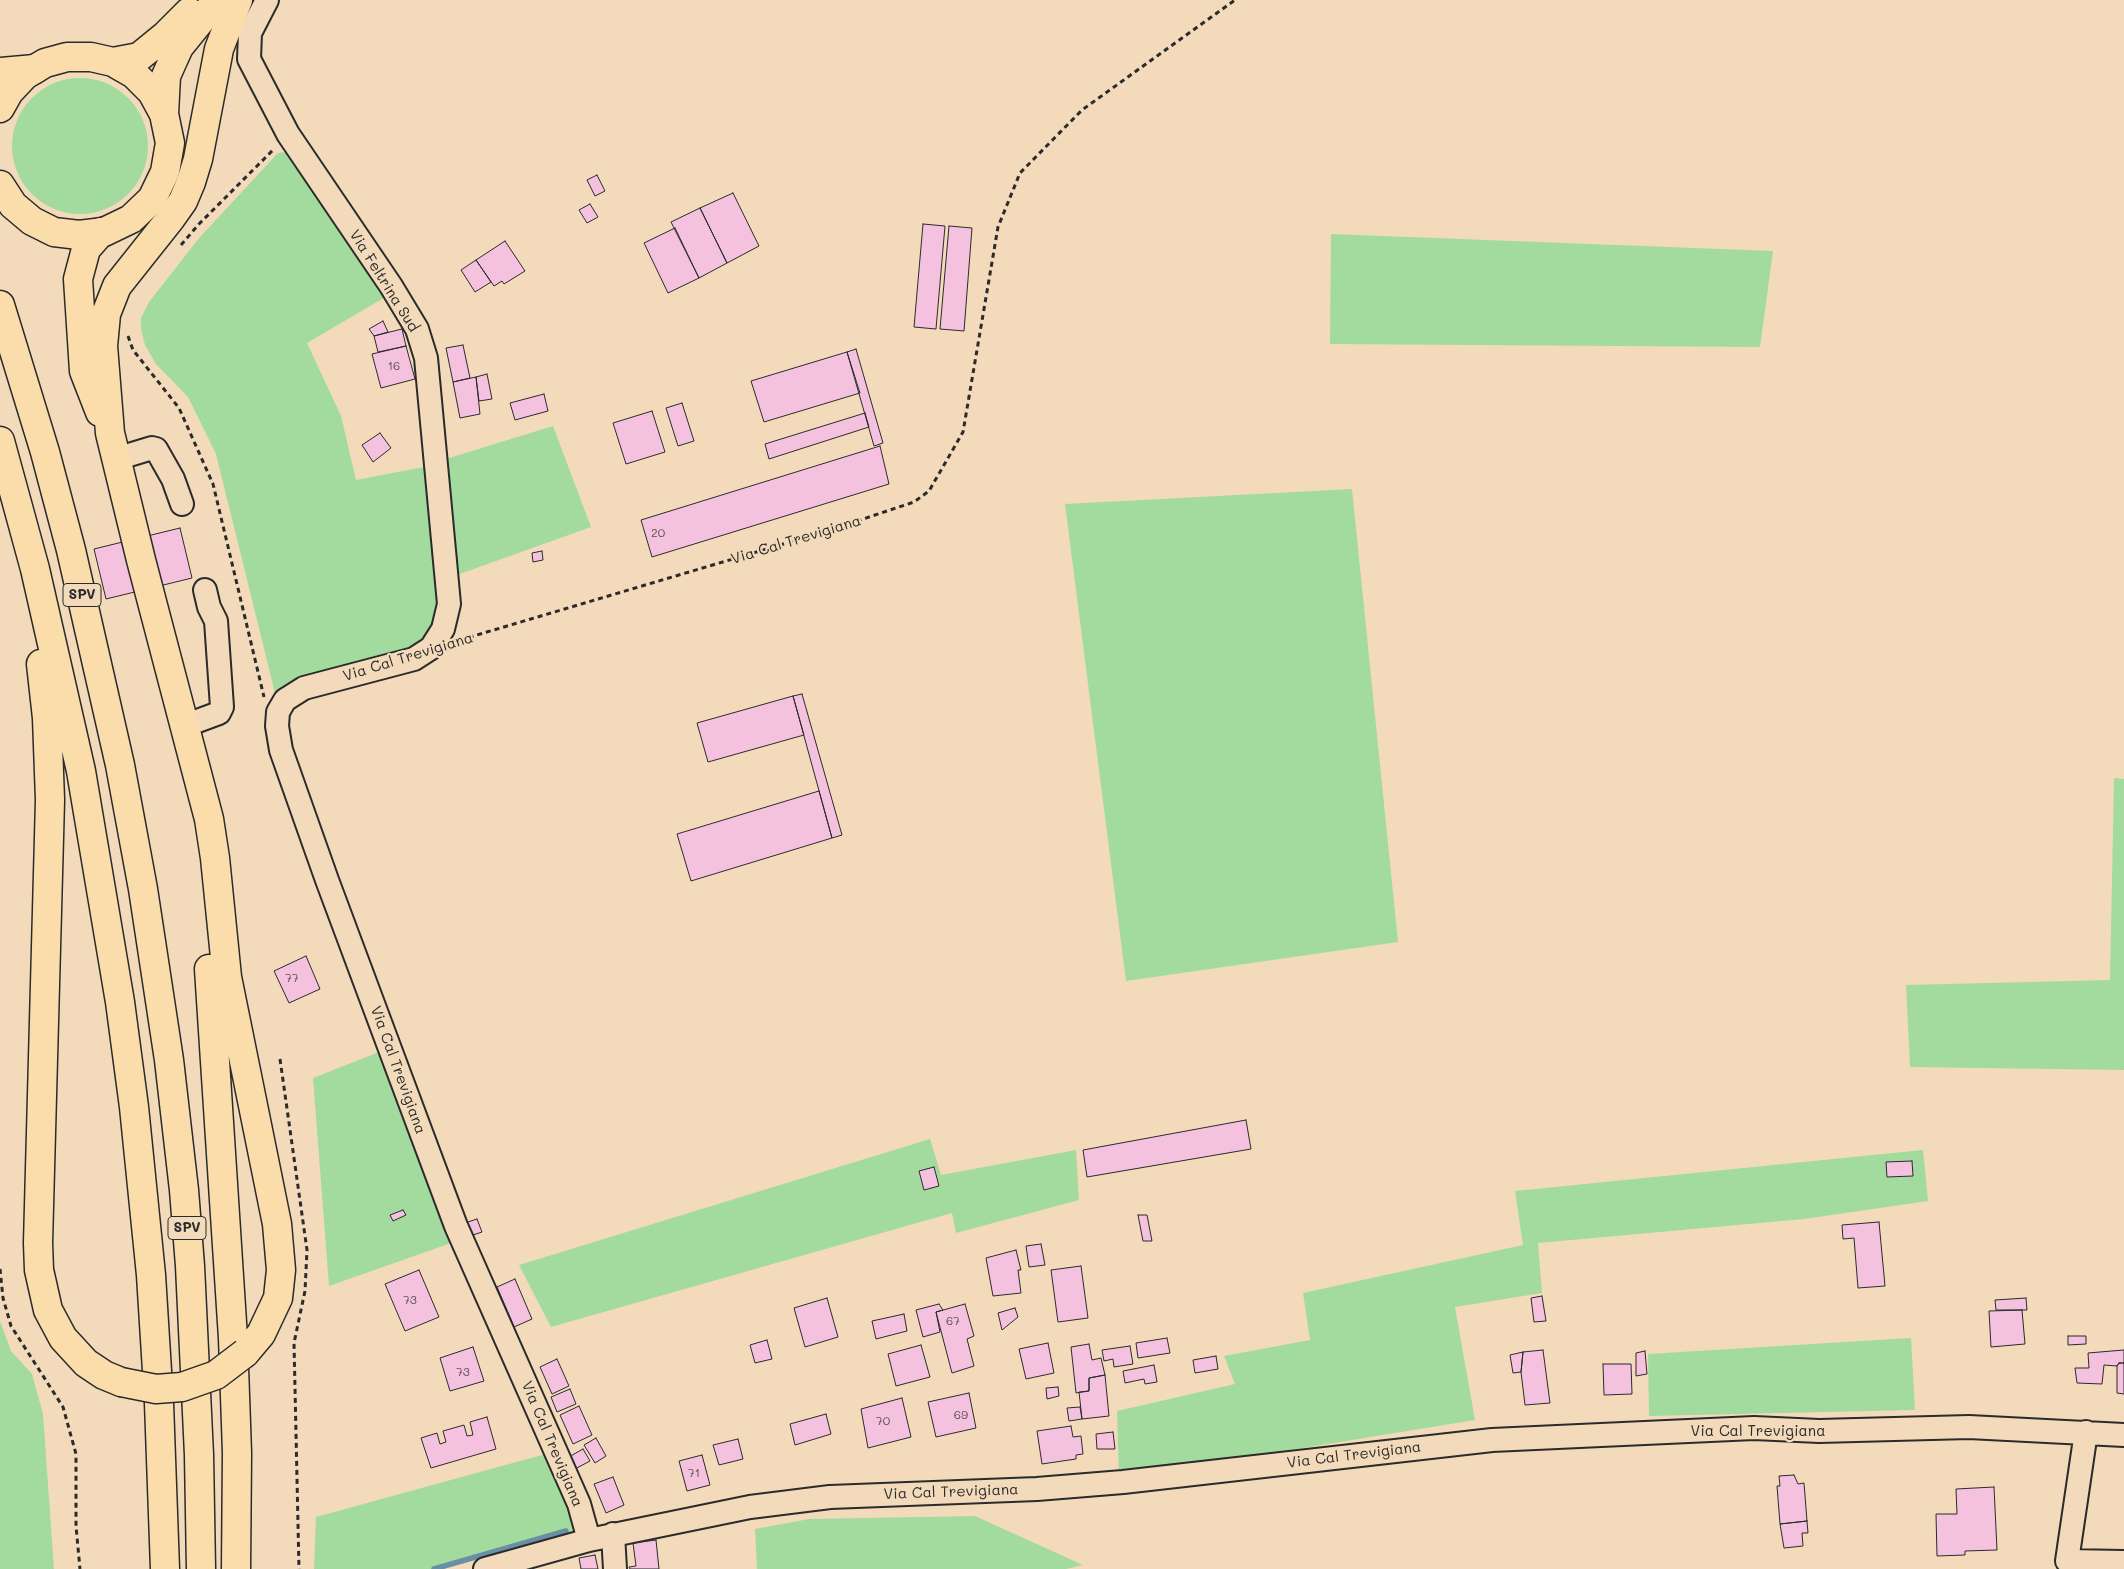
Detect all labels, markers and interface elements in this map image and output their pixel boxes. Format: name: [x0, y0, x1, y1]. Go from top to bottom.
street label: Via Feltrina Sud: [345, 227, 423, 335]
house number: 16: [388, 359, 400, 373]
street label: Via Cal Trevigiana: [729, 512, 863, 568]
house number: 20: [651, 526, 665, 540]
road number: SPV: [63, 584, 101, 606]
street label: Via Cal Trevigiana: [341, 629, 475, 685]
house number: 77: [285, 971, 299, 985]
street label: Via Cal Trevigiana: [366, 1003, 430, 1137]
road number: SPV: [168, 1216, 206, 1240]
house number: 73: [403, 1293, 417, 1307]
house number: 67: [946, 1314, 960, 1328]
house number: 73: [456, 1365, 470, 1379]
street label: Via Cal Trevigiana: [517, 1378, 587, 1510]
house number: 69: [954, 1408, 968, 1422]
house number: 70: [876, 1414, 890, 1428]
street label: Via Cal Trevigiana: [1691, 1422, 1825, 1440]
street label: Via Cal Trevigiana: [1286, 1438, 1422, 1472]
house number: 71: [688, 1466, 700, 1480]
street label: Via Cal Trevigiana: [883, 1481, 1019, 1503]

